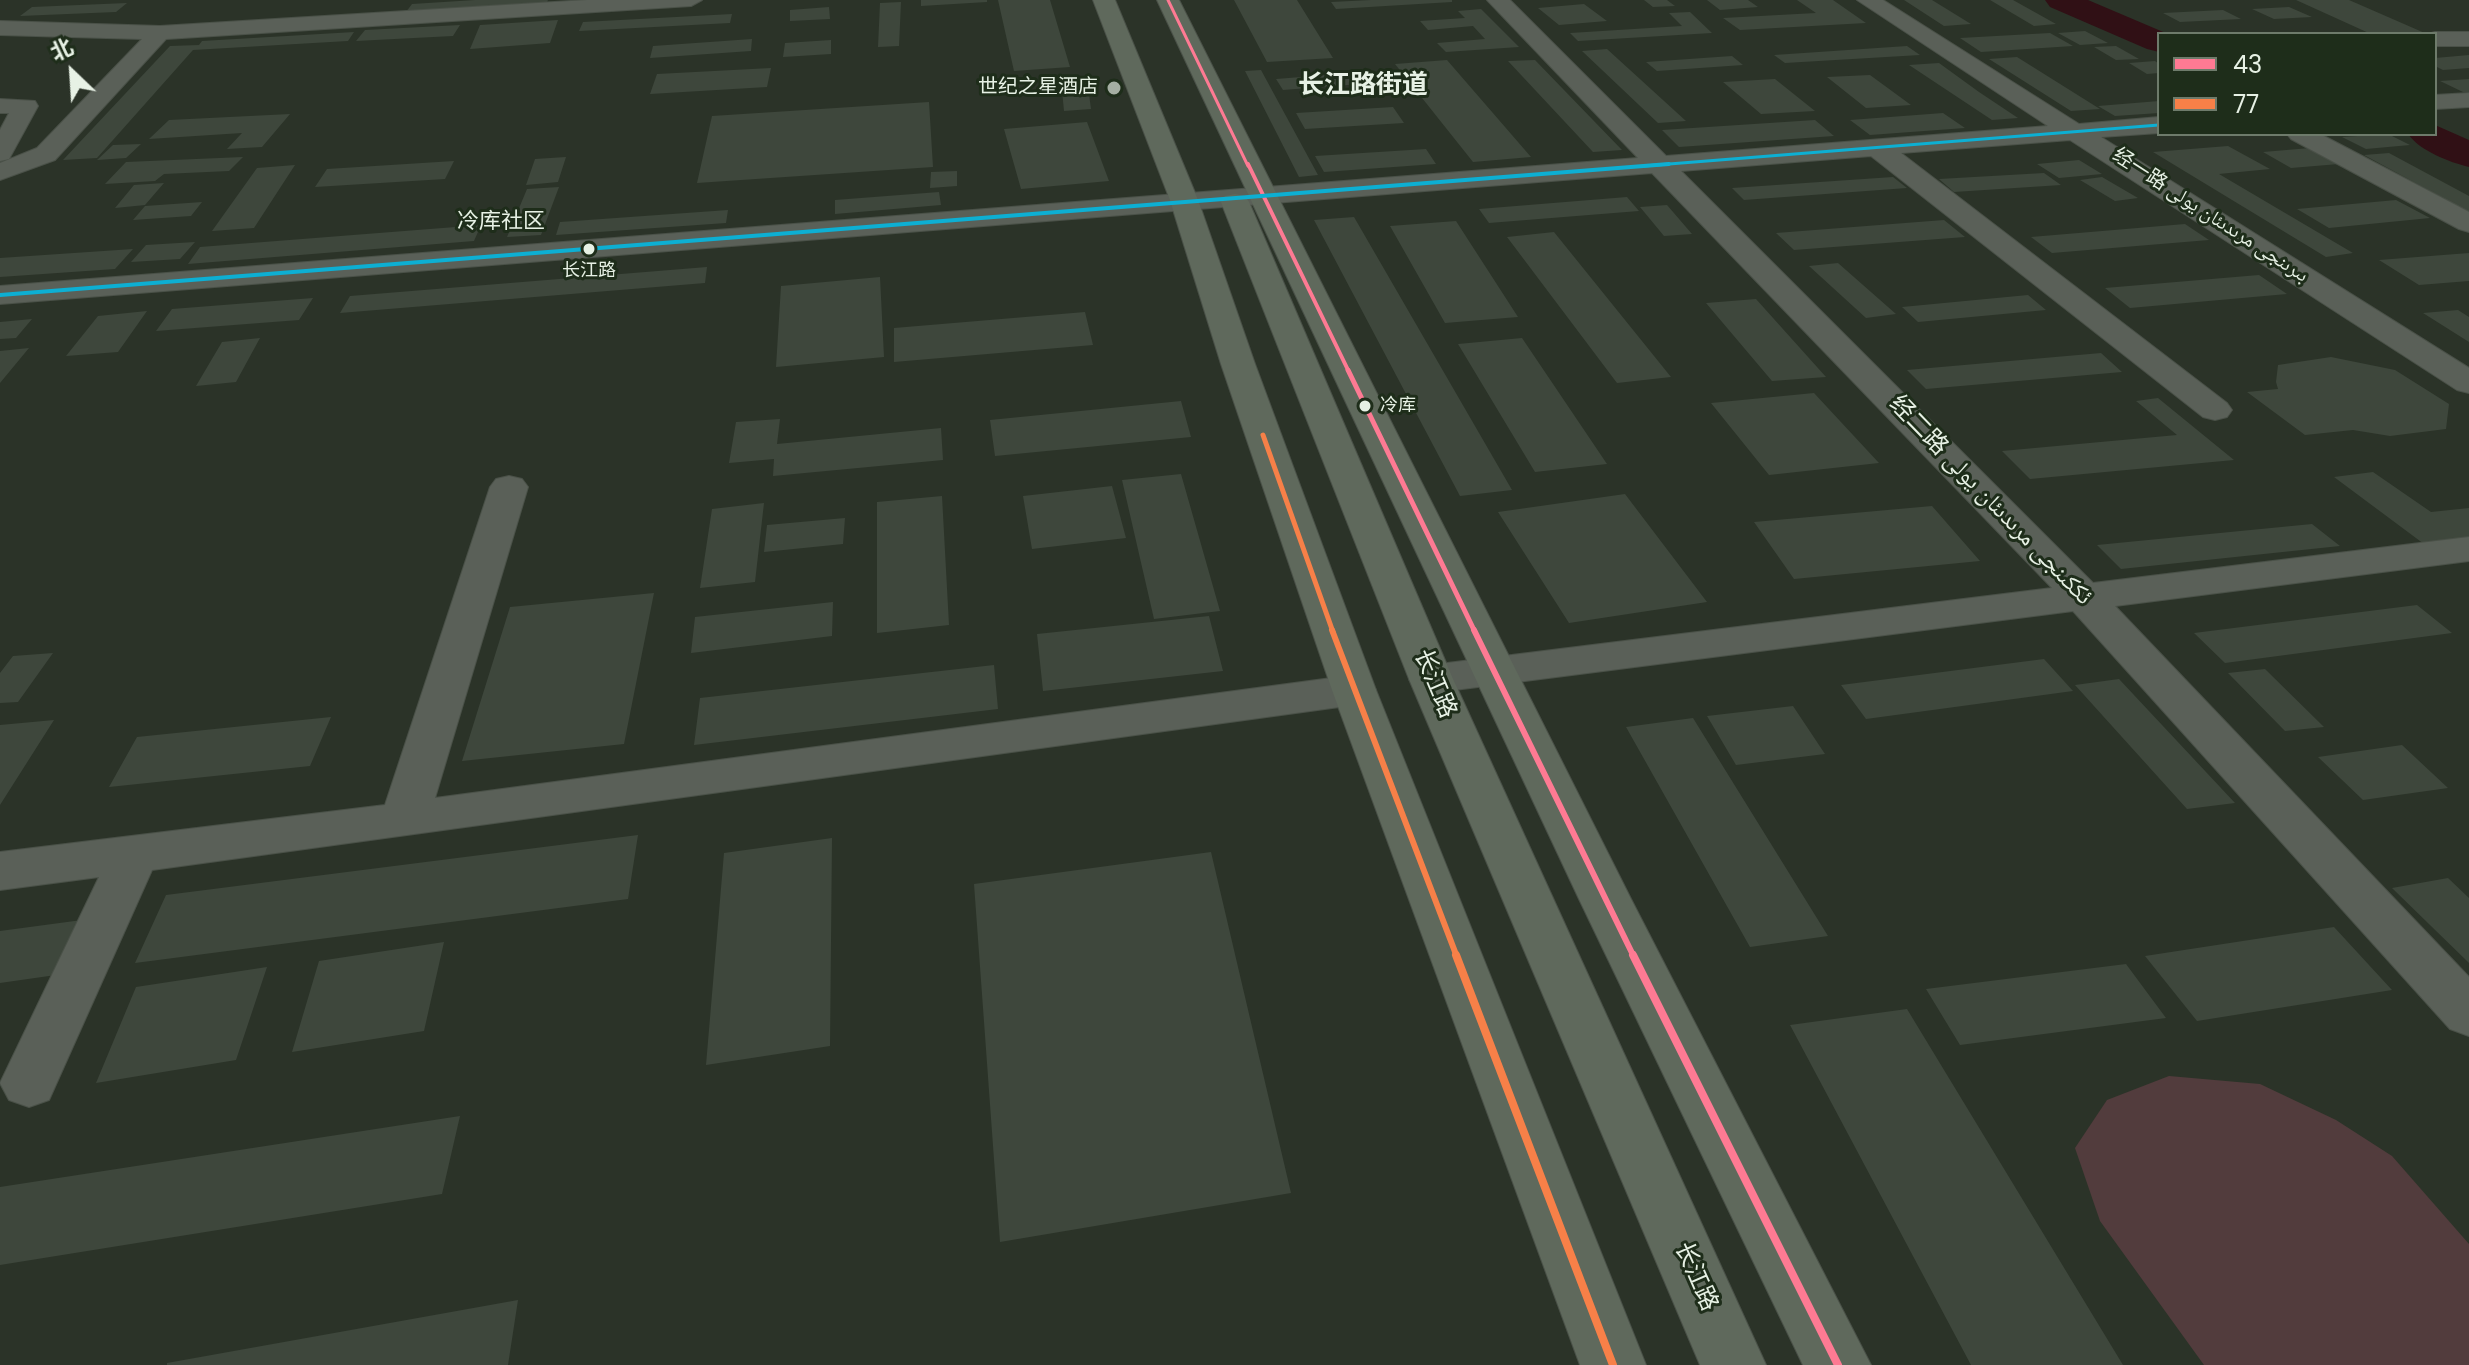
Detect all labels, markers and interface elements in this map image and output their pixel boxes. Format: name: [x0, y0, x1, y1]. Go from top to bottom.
text: 北: [45, 31, 78, 68]
north arrow: [32, 32, 112, 112]
legend: [2157, 32, 2437, 136]
text: 43: [2233, 48, 2262, 81]
district label: 长江路街道: [1298, 70, 1428, 102]
place label: 世纪之星酒店: [978, 76, 1098, 100]
marker: 世纪之星酒店: [1105, 79, 1123, 97]
text: 77: [2233, 88, 2259, 121]
street label: 经一路 بىرىنجى مرىدىئان يولى: [2108, 144, 2312, 288]
district label: 冷库社区: [457, 209, 545, 235]
marker: 长江路: [581, 241, 597, 257]
place label: 长江路: [562, 260, 616, 282]
street label: 经二路 ئككىنجى مرىدىئان يولى: [1882, 390, 2098, 612]
place label: 冷库: [1380, 395, 1416, 417]
marker: 冷库: [1357, 398, 1373, 414]
street label: 长江路: [1407, 645, 1461, 723]
street label: 长江路: [1667, 1238, 1723, 1316]

